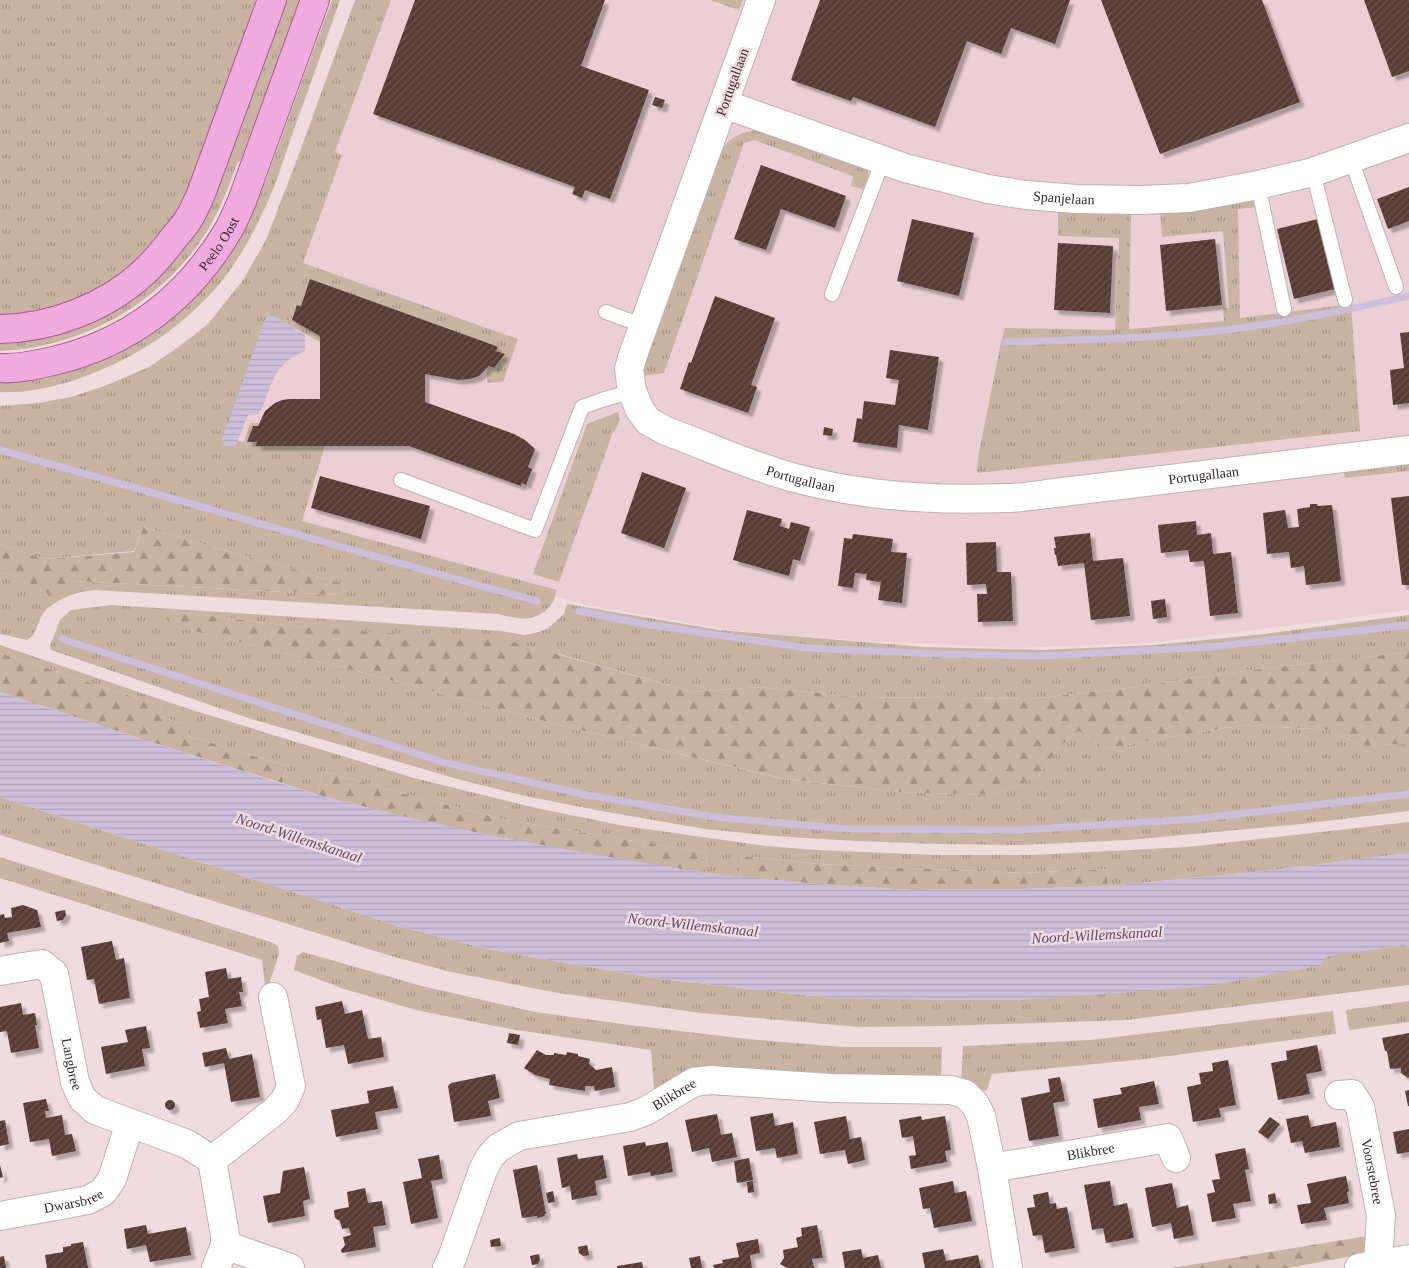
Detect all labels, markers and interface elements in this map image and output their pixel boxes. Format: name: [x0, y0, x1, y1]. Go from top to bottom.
street label: Portugallaan: [713, 46, 752, 118]
street label: Spanjelaan: [1033, 189, 1095, 207]
street label: Peelo Oost: [196, 215, 242, 274]
street label: Portugallaan: [764, 463, 836, 495]
street label: Portugallaan: [1168, 464, 1240, 487]
water label: Noord-Willemskanaal: [233, 810, 364, 866]
water label: Noord-Willemskanaal: [626, 910, 759, 940]
water label: Noord-Willemskanaal: [1030, 924, 1163, 946]
street label: Langbree: [59, 1037, 85, 1093]
street label: Blikbree: [650, 1076, 699, 1113]
street label: Voorstebree: [1358, 1137, 1386, 1206]
street label: Blikbree: [1066, 1140, 1116, 1163]
street label: Dwarsbree: [43, 1186, 106, 1216]

